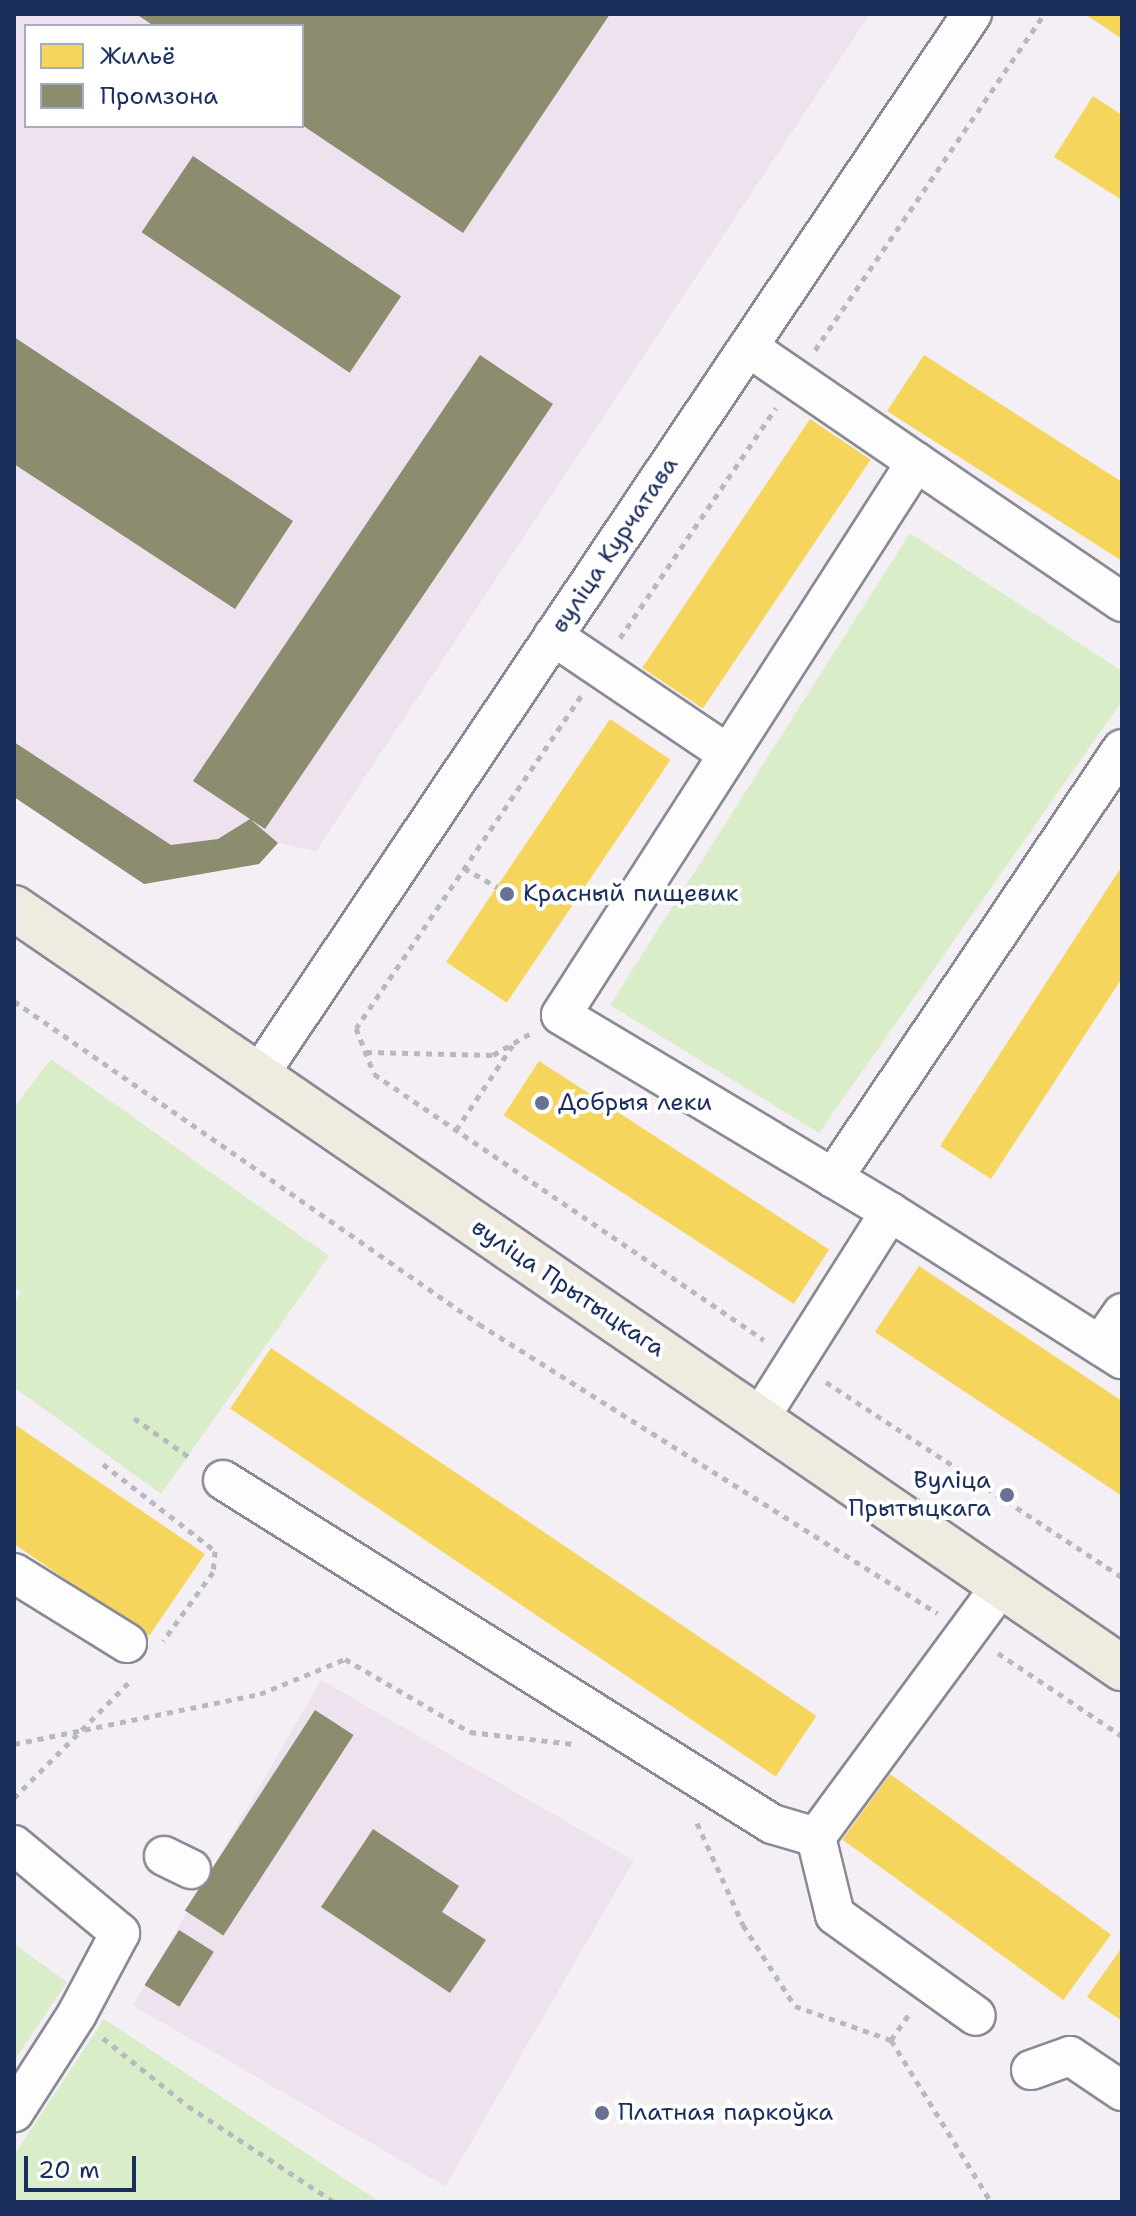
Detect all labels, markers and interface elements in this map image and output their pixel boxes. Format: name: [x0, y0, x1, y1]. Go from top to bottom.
legend: [24, 24, 304, 128]
text: Жильё: [100, 40, 176, 72]
text: Промзона: [100, 80, 218, 112]
street label: вуліца Курчатава: [545, 451, 685, 639]
place label: Красный пищевик: [523, 880, 738, 908]
marker: Красный пищевик: [498, 885, 516, 903]
place label: Добрыя леки: [558, 1089, 712, 1117]
marker: Добрыя леки: [533, 1094, 551, 1112]
street label: вуліца Прытыцкага: [466, 1213, 670, 1363]
place label: Вуліца Прытыцкага: [848, 1467, 991, 1523]
marker: Вуліца Прытыцкага: [998, 1486, 1016, 1504]
place label: Платная паркоўка: [618, 2099, 833, 2127]
marker: Платная паркоўка: [593, 2104, 611, 2122]
scale bar: [28, 2140, 140, 2190]
text: 20 m: [38, 2154, 100, 2186]

